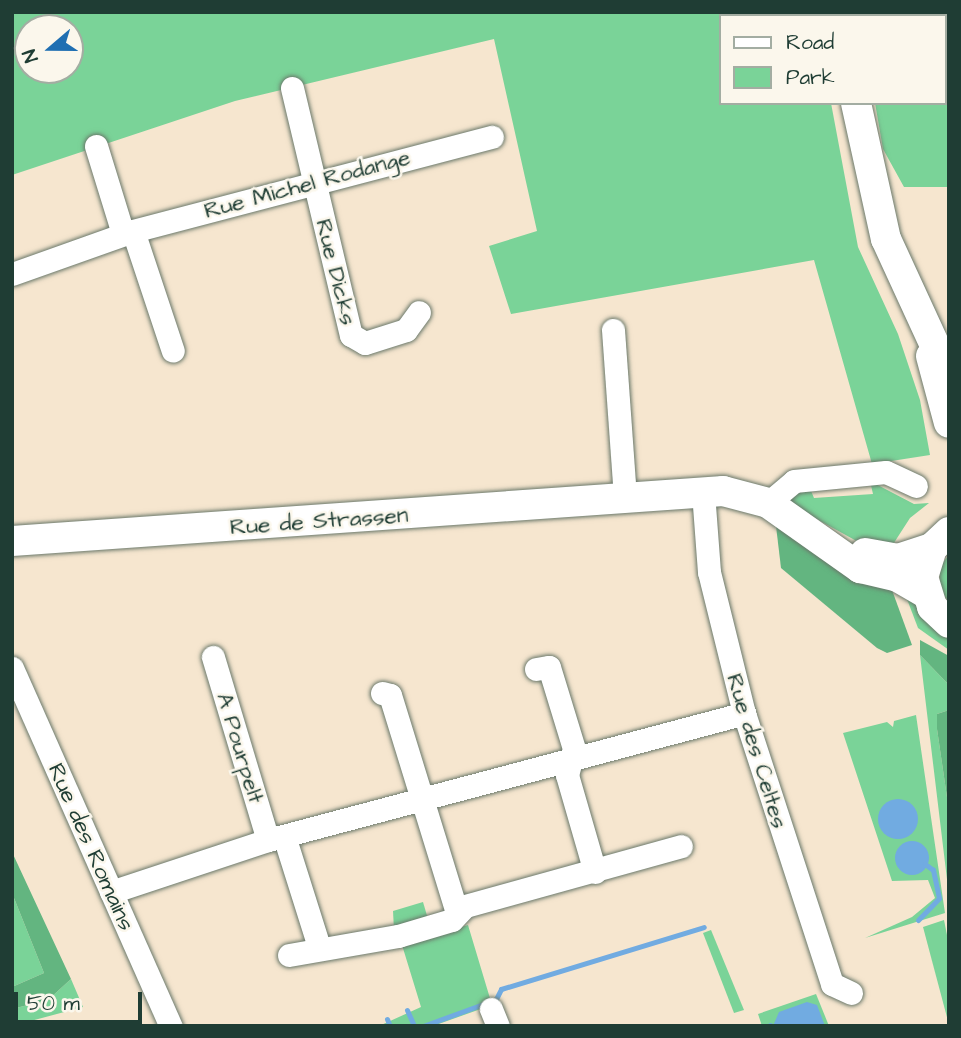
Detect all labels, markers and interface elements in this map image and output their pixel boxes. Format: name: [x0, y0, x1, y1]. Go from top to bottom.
north arrow: [14, 14, 84, 84]
legend: [720, 14, 947, 105]
text: Road: [786, 28, 834, 57]
text: N: [16, 45, 45, 66]
text: Park: [786, 63, 835, 92]
street label: Rue Michel Rodange: [201, 143, 413, 225]
street label: Rue Dicks: [310, 216, 362, 328]
street label: Rue de Strassen: [229, 501, 409, 541]
street label: Rue des Celtes: [720, 670, 794, 832]
street label: A Pourpelt: [210, 689, 270, 807]
street label: Rue des Romains: [42, 759, 140, 935]
scale bar: [18, 978, 145, 1022]
text: 50 m: [27, 989, 80, 1018]

